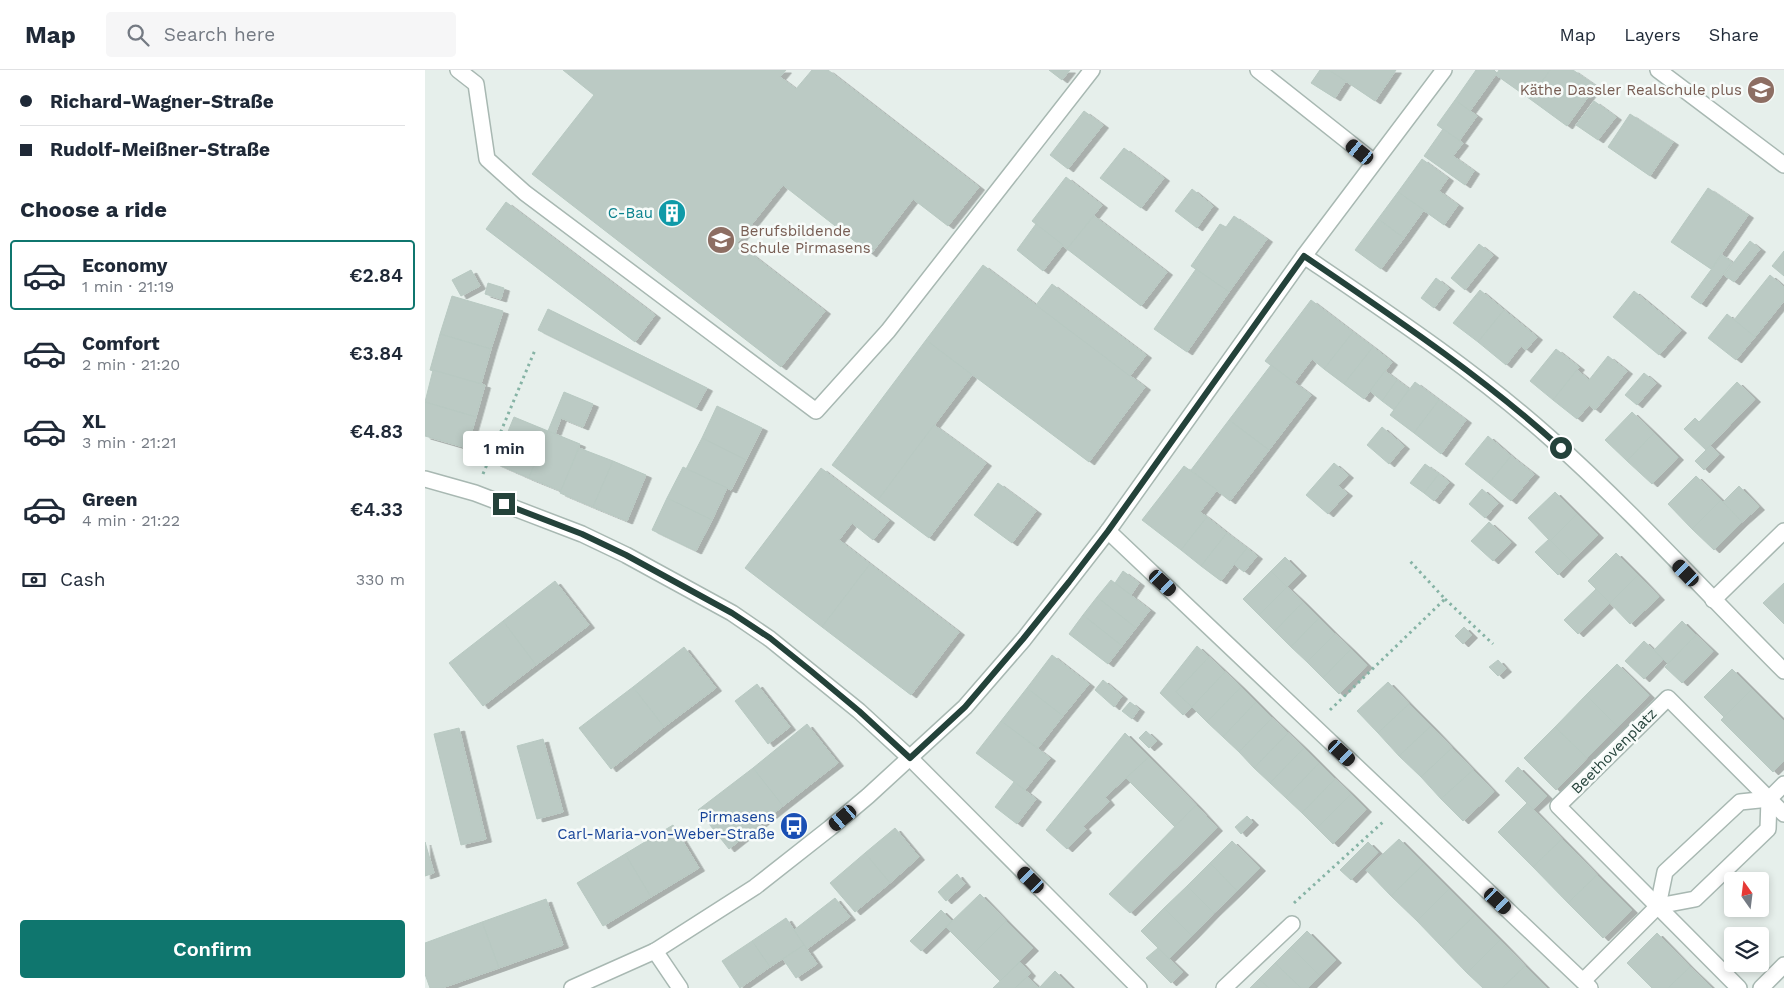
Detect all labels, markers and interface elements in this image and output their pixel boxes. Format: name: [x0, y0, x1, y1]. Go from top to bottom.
search box: [106, 12, 456, 57]
text: Map: [25, 21, 76, 49]
icon: search: [124, 21, 152, 49]
text: Search here: [164, 23, 275, 46]
text: Map: [1559, 24, 1596, 45]
text: Layers: [1624, 24, 1681, 45]
text: Share: [1709, 24, 1759, 45]
school or university icon: Käthe Dassler Realschule plus: [1746, 75, 1776, 105]
place label: Käthe Dassler Realschule plus: [1520, 81, 1742, 99]
text: Richard-Wagner-Straße: [50, 90, 274, 113]
car: [1343, 137, 1376, 167]
text: Rudolf-Meißner-Straße: [50, 138, 270, 161]
text: Choose a ride: [20, 197, 167, 222]
building icon: C-Bau: [657, 198, 687, 228]
place label: C-Bau: [608, 204, 653, 222]
place label: Berufsbildende Schule Pirmasens: [740, 222, 871, 257]
school or university icon: Berufsbildende Schule Pirmasens: [706, 225, 736, 255]
icon: car: [22, 253, 67, 298]
text: Economy: [82, 254, 167, 277]
text: €2.84: [349, 264, 403, 287]
text: 1 min · 21:19: [82, 277, 174, 296]
icon: car: [22, 331, 67, 376]
text: Comfort: [82, 332, 160, 355]
text: €3.84: [349, 342, 403, 365]
text: 2 min · 21:20: [82, 355, 180, 374]
icon: car: [22, 409, 67, 454]
text: XL: [82, 410, 106, 433]
text: €4.83: [350, 420, 403, 443]
callout: 1 min: [463, 432, 545, 466]
text: 3 min · 21:21: [82, 433, 177, 452]
route start: [1550, 437, 1572, 459]
text: 1 min: [483, 439, 525, 458]
icon: car: [22, 487, 67, 532]
text: Green: [82, 488, 138, 511]
route end: [493, 493, 515, 515]
text: €4.33: [350, 498, 403, 521]
text: 4 min · 21:22: [82, 511, 180, 530]
car: [1670, 557, 1701, 589]
icon: cash: [20, 566, 48, 594]
car: [1146, 567, 1179, 599]
text: Cash: [60, 568, 106, 591]
text: 330 m: [356, 570, 405, 589]
street label: Beethovenplatz: [1567, 704, 1661, 798]
car: [1325, 737, 1358, 769]
car: [826, 803, 859, 833]
place label: Pirmasens Carl-Maria-von-Weber-Straße: [557, 808, 775, 843]
bus stop icon: Pirmasens Carl-Maria-von-Weber-Straße: [779, 811, 809, 841]
car: [1015, 864, 1046, 896]
north arrow: [1724, 872, 1769, 918]
map controls: [1724, 872, 1769, 972]
car: [1481, 885, 1514, 917]
button: Confirm: [20, 920, 405, 978]
button: layers: [1724, 927, 1769, 972]

